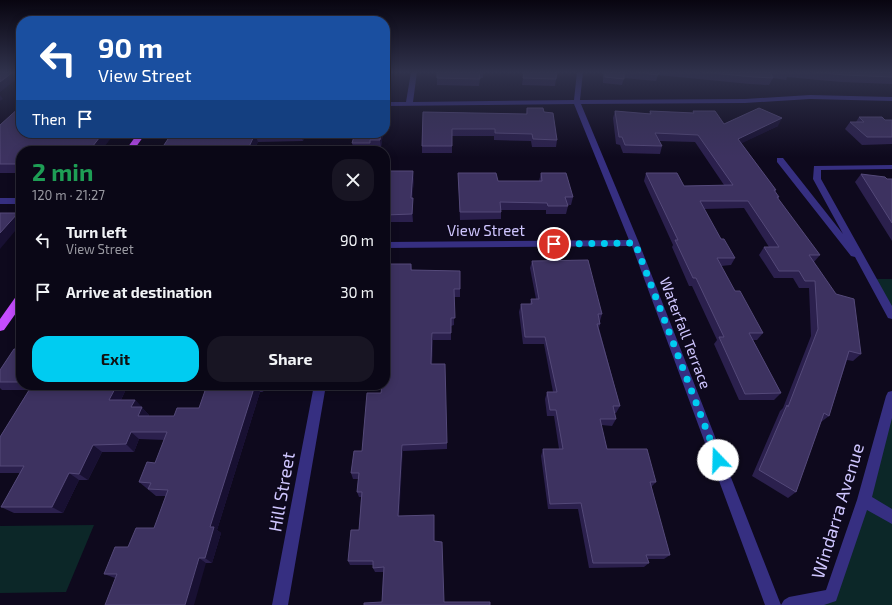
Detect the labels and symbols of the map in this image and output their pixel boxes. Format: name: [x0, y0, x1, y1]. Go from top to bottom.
street label: View Street: [447, 221, 525, 239]
pin: [537, 227, 571, 261]
street label: Waterfall Terrace: [656, 274, 716, 391]
position arrow: [697, 439, 739, 481]
street label: Windarra Avenue: [806, 440, 868, 581]
street label: Hill Street: [263, 450, 299, 534]

